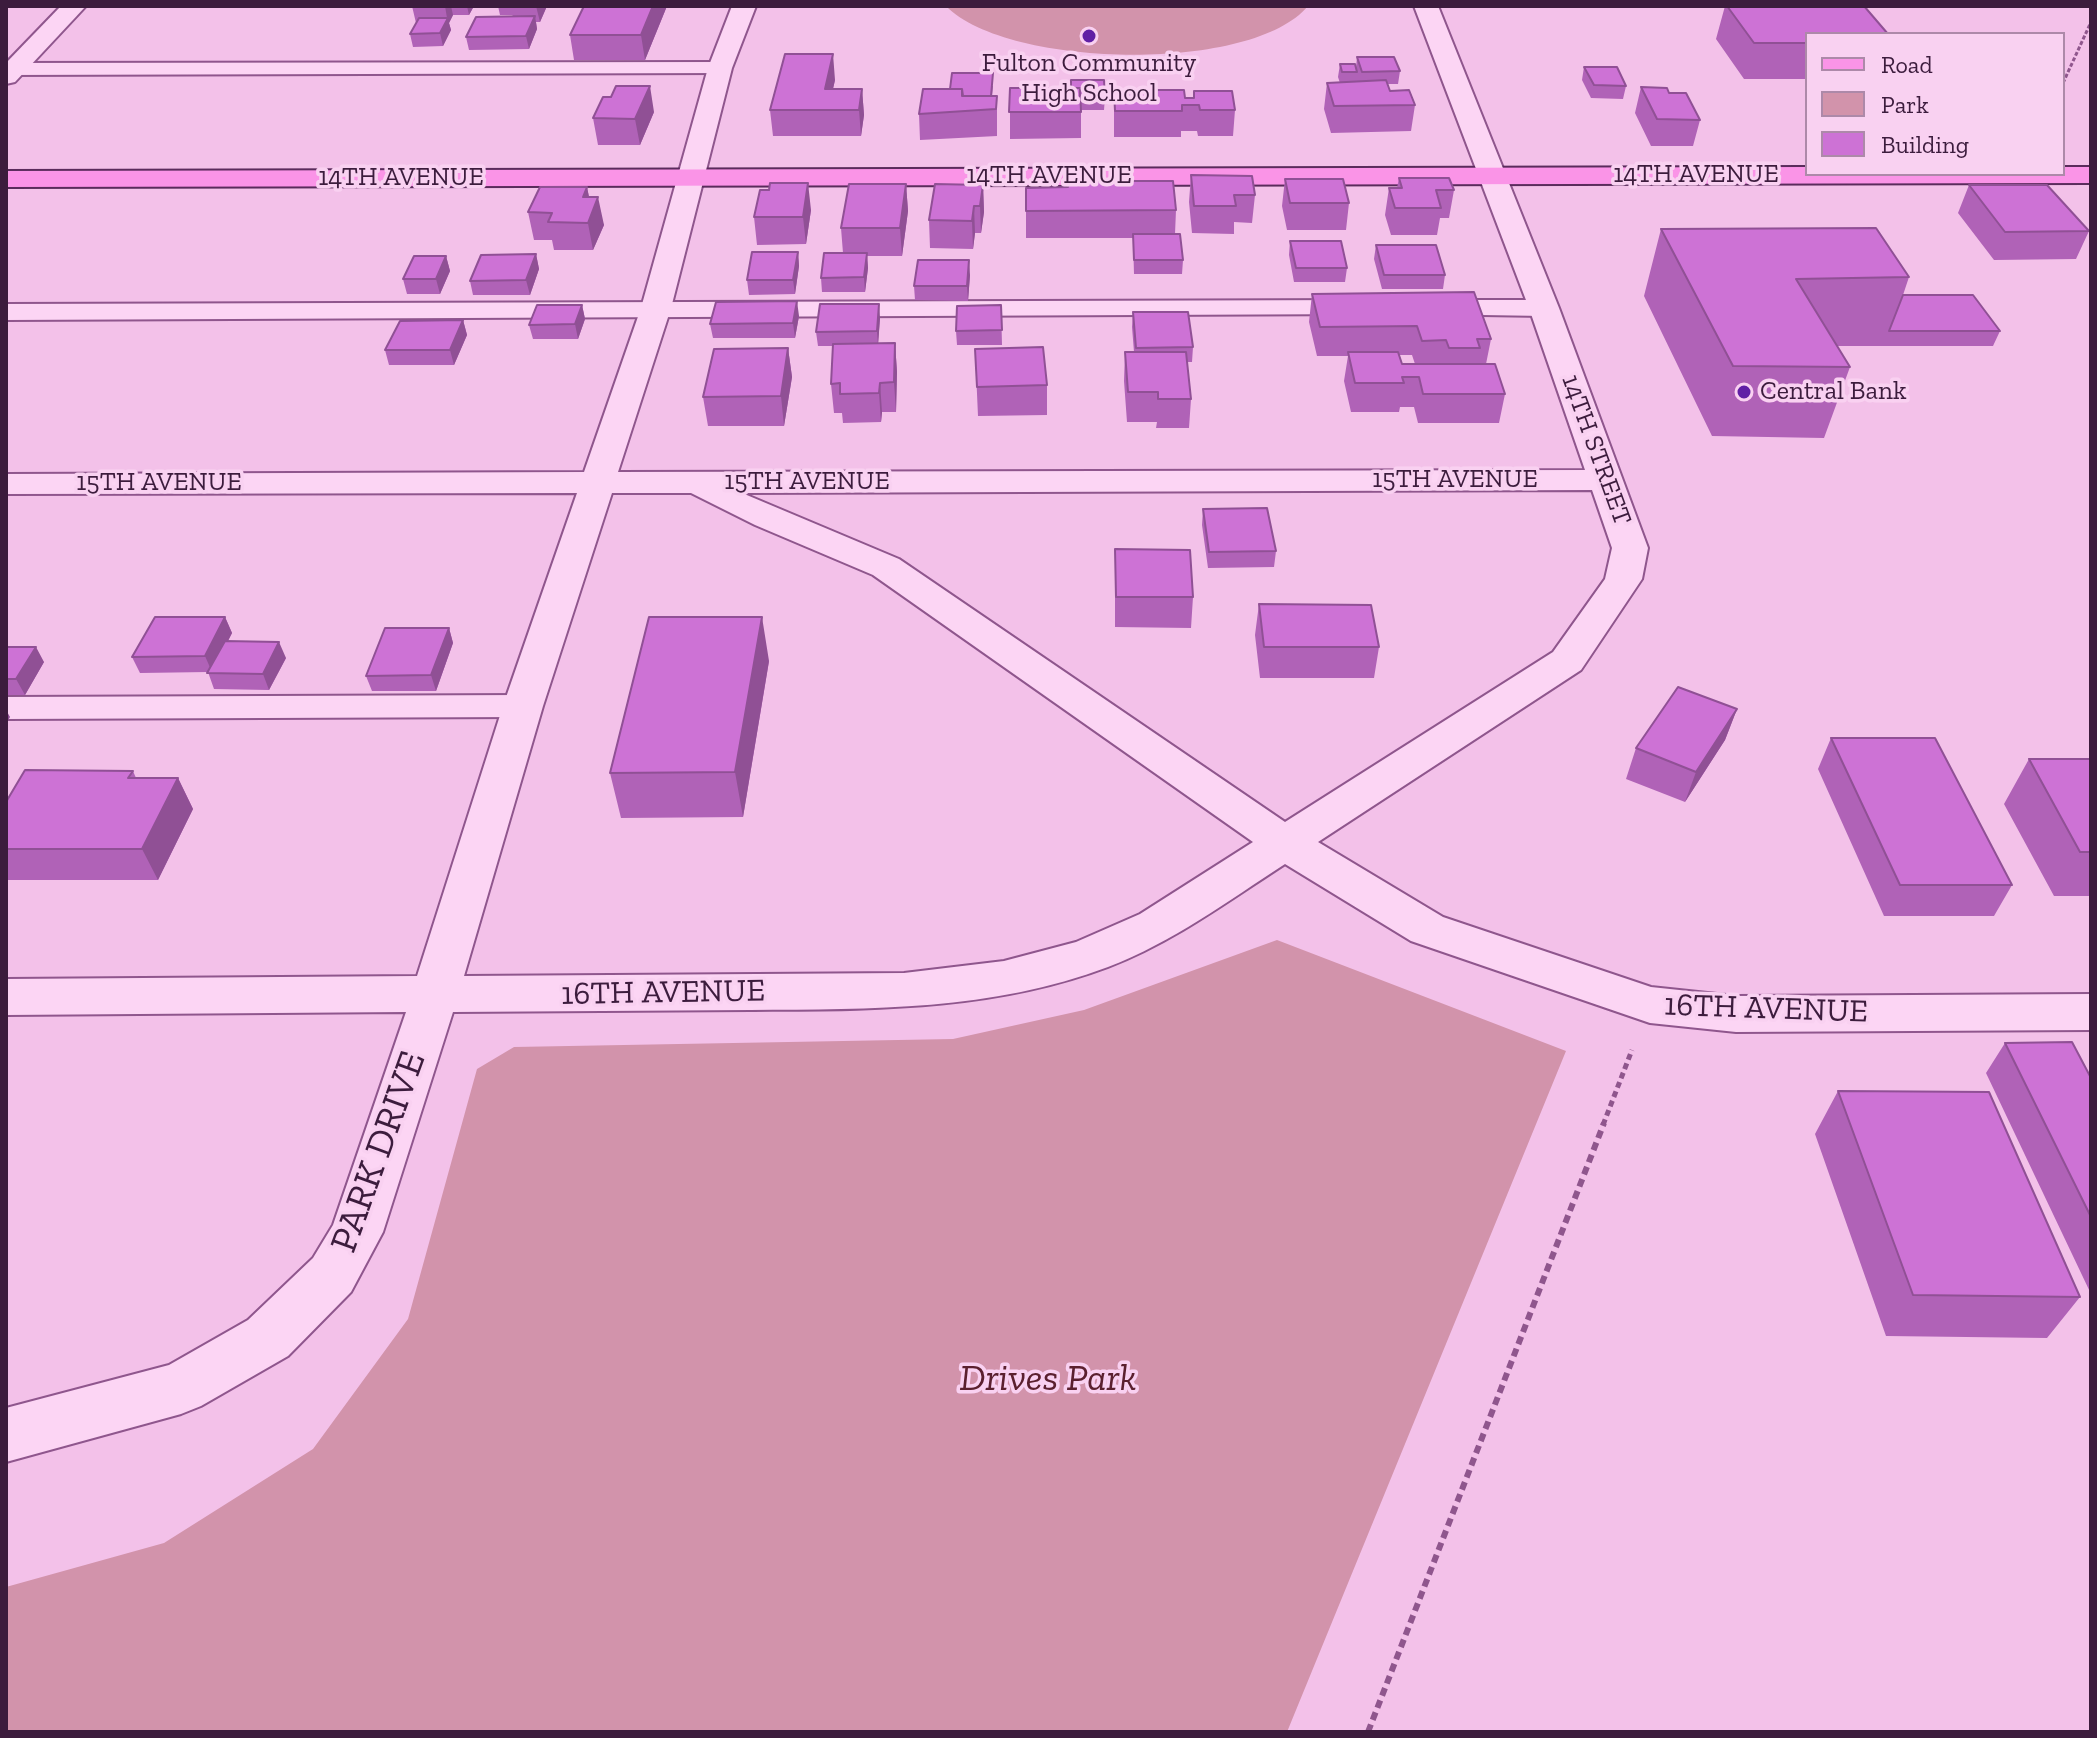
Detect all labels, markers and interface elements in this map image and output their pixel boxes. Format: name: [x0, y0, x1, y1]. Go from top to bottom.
marker: Fulton Community High School: [1080, 27, 1098, 45]
legend: [1805, 32, 2065, 176]
place label: Fulton Community High School: [982, 48, 1196, 110]
text: Road: [1881, 50, 1933, 79]
text: Park: [1881, 90, 1929, 119]
text: Building: [1881, 130, 1969, 159]
street label: 14TH AVENUE: [1613, 159, 1779, 191]
street label: 14TH AVENUE: [966, 160, 1132, 192]
street label: 14TH AVENUE: [318, 162, 484, 194]
street label: 14TH STREET: [1554, 370, 1638, 530]
place label: Central Bank: [1760, 376, 1907, 408]
marker: Central Bank: [1735, 383, 1753, 401]
street label: 15TH AVENUE: [1372, 464, 1538, 496]
street label: 15TH AVENUE: [724, 466, 890, 498]
street label: 15TH AVENUE: [76, 467, 242, 499]
street label: 16TH AVENUE: [561, 972, 765, 1014]
street label: 16TH AVENUE: [1663, 986, 1869, 1032]
street label: PARK DRIVE: [322, 1046, 436, 1258]
park label: Drives Park: [959, 1356, 1137, 1402]

